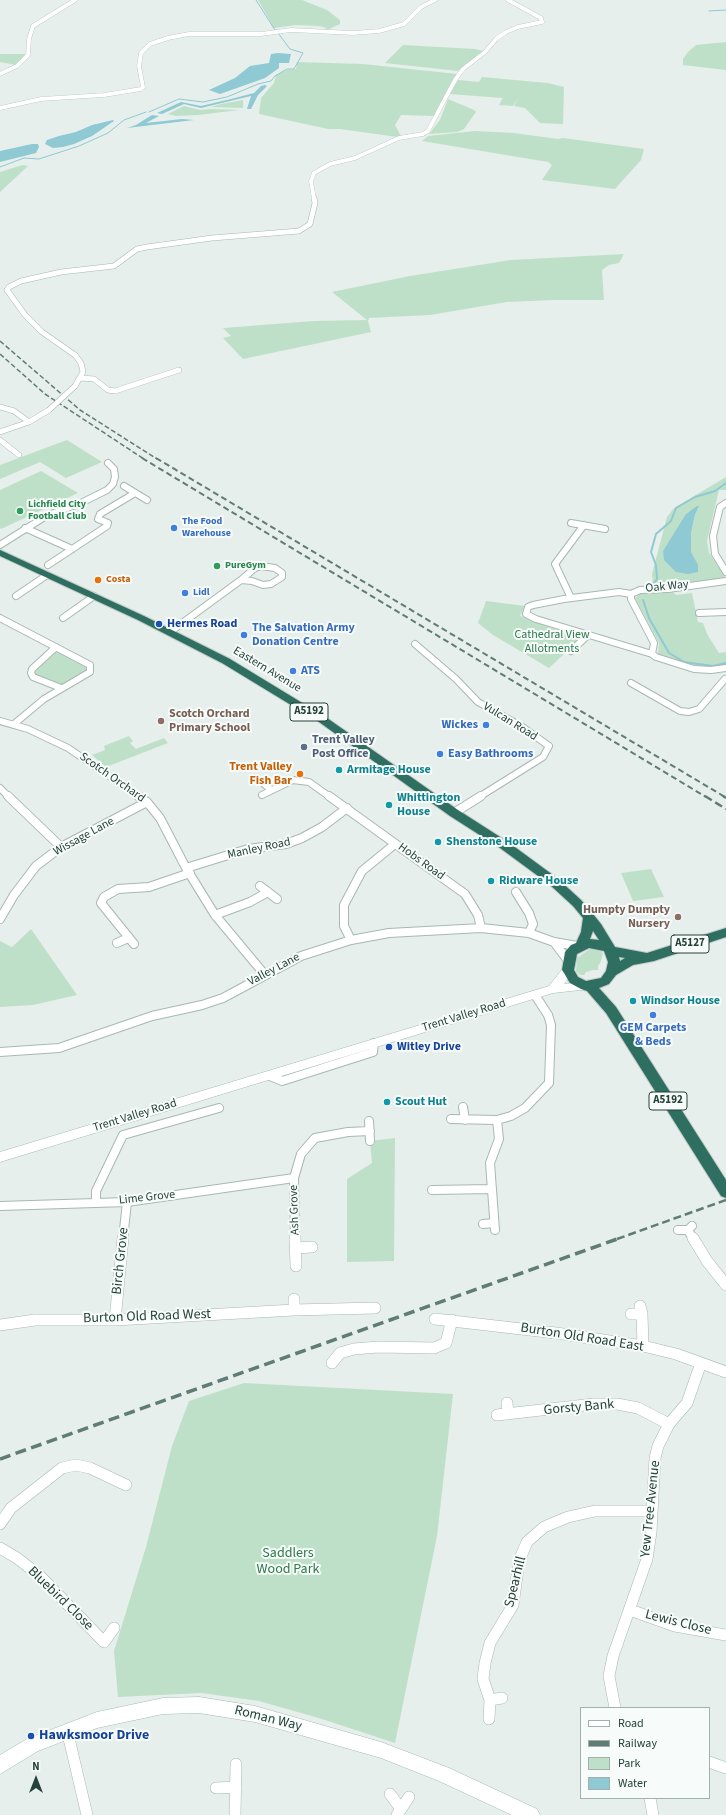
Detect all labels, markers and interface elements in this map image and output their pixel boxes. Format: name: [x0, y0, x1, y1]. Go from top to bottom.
place label: Lichfield City Football Club: [28, 499, 86, 522]
marker: Lichfield City Football Club: [15, 506, 25, 516]
place label: The Food Warehouse: [182, 516, 231, 540]
marker: The Food Warehouse: [169, 523, 179, 533]
place label: PureGym: [225, 560, 266, 572]
marker: PureGym: [212, 561, 222, 571]
place label: Costa: [106, 574, 130, 586]
marker: Costa: [93, 575, 103, 585]
street label: Oak Way: [645, 578, 689, 596]
place label: Lidl: [193, 587, 210, 599]
marker: Lidl: [180, 588, 190, 598]
place label: Hermes Road: [167, 617, 237, 631]
marker: Hermes Road: [154, 619, 164, 629]
place label: The Salvation Army Donation Centre: [252, 621, 355, 649]
park label: Cathedral View Allotments: [514, 628, 590, 656]
marker: The Salvation Army Donation Centre: [239, 630, 249, 640]
street label: Eastern Avenue: [230, 644, 304, 696]
place label: ATS: [301, 664, 320, 678]
marker: ATS: [288, 666, 298, 676]
street label: Vulcan Road: [480, 700, 540, 744]
road number: A5192: [290, 703, 328, 721]
place label: Scotch Orchard Primary School: [169, 707, 250, 735]
marker: Scotch Orchard Primary School: [156, 716, 166, 726]
place label: Wickes: [442, 718, 478, 732]
marker: Wickes: [481, 720, 491, 730]
place label: Trent Valley Post Office: [312, 733, 375, 761]
marker: Trent Valley Post Office: [299, 742, 309, 752]
place label: Easy Bathrooms: [448, 747, 533, 761]
marker: Easy Bathrooms: [435, 749, 445, 759]
street label: Scotch Orchard: [76, 750, 148, 806]
place label: Trent Valley Fish Bar: [229, 760, 292, 788]
place label: Armitage House: [347, 763, 431, 777]
marker: Armitage House: [334, 765, 344, 775]
marker: Trent Valley Fish Bar: [295, 769, 305, 779]
place label: Whittington House: [397, 791, 460, 819]
marker: Whittington House: [384, 800, 394, 810]
street label: Wissage Lane: [51, 814, 117, 860]
street label: Manley Road: [226, 835, 292, 863]
place label: Shenstone House: [446, 835, 537, 849]
marker: Shenstone House: [433, 837, 443, 847]
street label: Hobs Road: [395, 840, 447, 884]
place label: Ridware House: [499, 874, 578, 888]
marker: Ridware House: [486, 876, 496, 886]
place label: Humpty Dumpty Nursery: [583, 903, 670, 931]
marker: Humpty Dumpty Nursery: [673, 912, 683, 922]
road number: A5127: [671, 935, 709, 953]
street label: Valley Lane: [246, 950, 302, 990]
place label: Windsor House: [641, 994, 720, 1008]
street label: Trent Valley Road: [420, 996, 508, 1036]
marker: Windsor House: [628, 996, 638, 1006]
marker: GEM Carpets & Beds: [648, 1010, 658, 1020]
place label: GEM Carpets & Beds: [620, 1021, 686, 1049]
place label: Witley Drive: [397, 1040, 461, 1054]
marker: Witley Drive: [384, 1042, 394, 1052]
road number: A5192: [649, 1092, 687, 1110]
place label: Scout Hut: [395, 1095, 447, 1109]
street label: Trent Valley Road: [91, 1096, 179, 1136]
marker: Scout Hut: [382, 1097, 392, 1107]
street label: Ash Grove: [287, 1185, 303, 1235]
street label: Lime Grove: [118, 1188, 176, 1208]
street label: Birch Grove: [109, 1227, 133, 1295]
street label: Burton Old Road West: [83, 1306, 211, 1328]
street label: Burton Old Road East: [519, 1320, 645, 1356]
street label: Gorsty Bank: [543, 1397, 615, 1419]
street label: Yew Tree Avenue: [638, 1460, 664, 1558]
park label: Saddlers Wood Park: [257, 1546, 319, 1578]
street label: Spearhill: [502, 1555, 530, 1609]
street label: Bluebird Close: [24, 1564, 96, 1634]
street label: Lewis Close: [643, 1607, 713, 1639]
street label: Roman Way: [233, 1703, 303, 1735]
legend: [580, 1707, 710, 1799]
text: Road: [618, 1715, 644, 1732]
place label: Hawksmoor Drive: [39, 1728, 149, 1744]
marker: Hawksmoor Drive: [26, 1731, 36, 1741]
text: Railway: [618, 1735, 657, 1752]
text: Park: [618, 1755, 640, 1772]
north arrow: [16, 1759, 56, 1799]
text: N: [32, 1759, 40, 1774]
text: Water: [618, 1775, 647, 1792]

